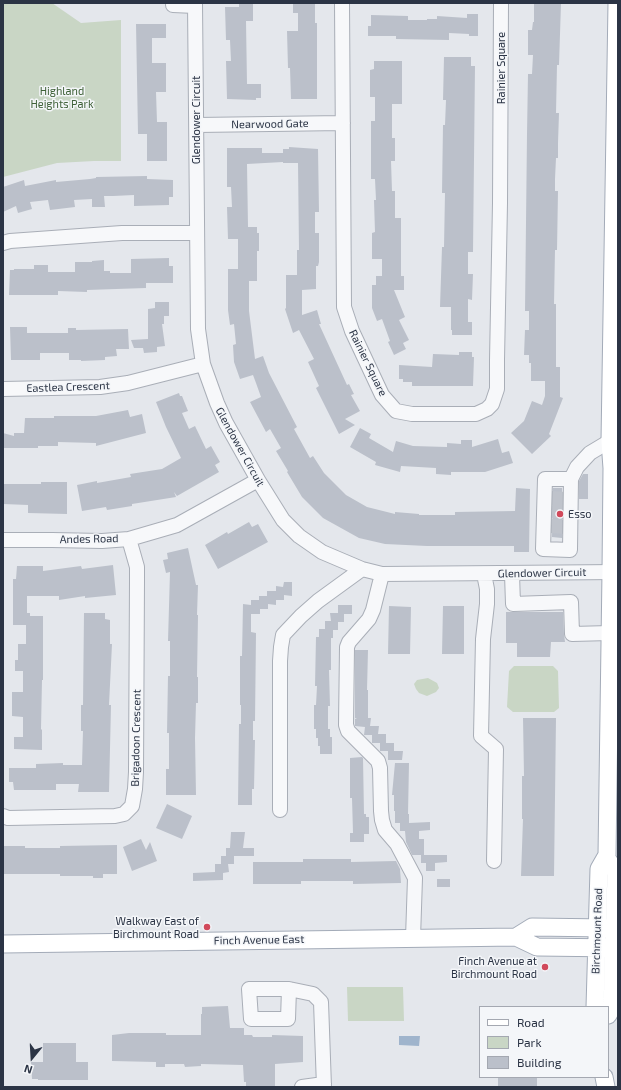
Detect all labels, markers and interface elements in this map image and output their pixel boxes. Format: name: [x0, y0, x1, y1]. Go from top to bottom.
street label: Rainier Square: [494, 32, 508, 104]
street label: Glendower Circuit: [189, 76, 203, 164]
park label: Highland Heights Park: [30, 84, 94, 110]
street label: Nearwood Gate: [231, 117, 309, 131]
street label: Rainier Square: [346, 328, 390, 398]
street label: Eastlea Crescent: [26, 379, 110, 395]
street label: Glendower Circuit: [213, 405, 267, 489]
place label: Esso: [568, 507, 592, 521]
marker: Esso: [555, 509, 565, 519]
street label: Andes Road: [59, 532, 119, 546]
street label: Glendower Circuit: [498, 566, 586, 580]
street label: Brigadoon Crescent: [129, 689, 143, 787]
street label: Birchmount Road: [589, 888, 605, 974]
place label: Walkway East of Birchmount Road: [113, 914, 199, 940]
marker: Walkway East of Birchmount Road: [202, 922, 212, 932]
street label: Finch Avenue East: [214, 933, 304, 947]
place label: Finch Avenue at Birchmount Road: [451, 954, 537, 980]
marker: Finch Avenue at Birchmount Road: [540, 962, 550, 972]
legend: [479, 1006, 609, 1078]
text: Road: [517, 1015, 545, 1029]
text: Park: [517, 1035, 542, 1049]
north arrow: [12, 1038, 52, 1078]
text: Building: [517, 1055, 561, 1069]
text: N: [22, 1062, 34, 1077]

